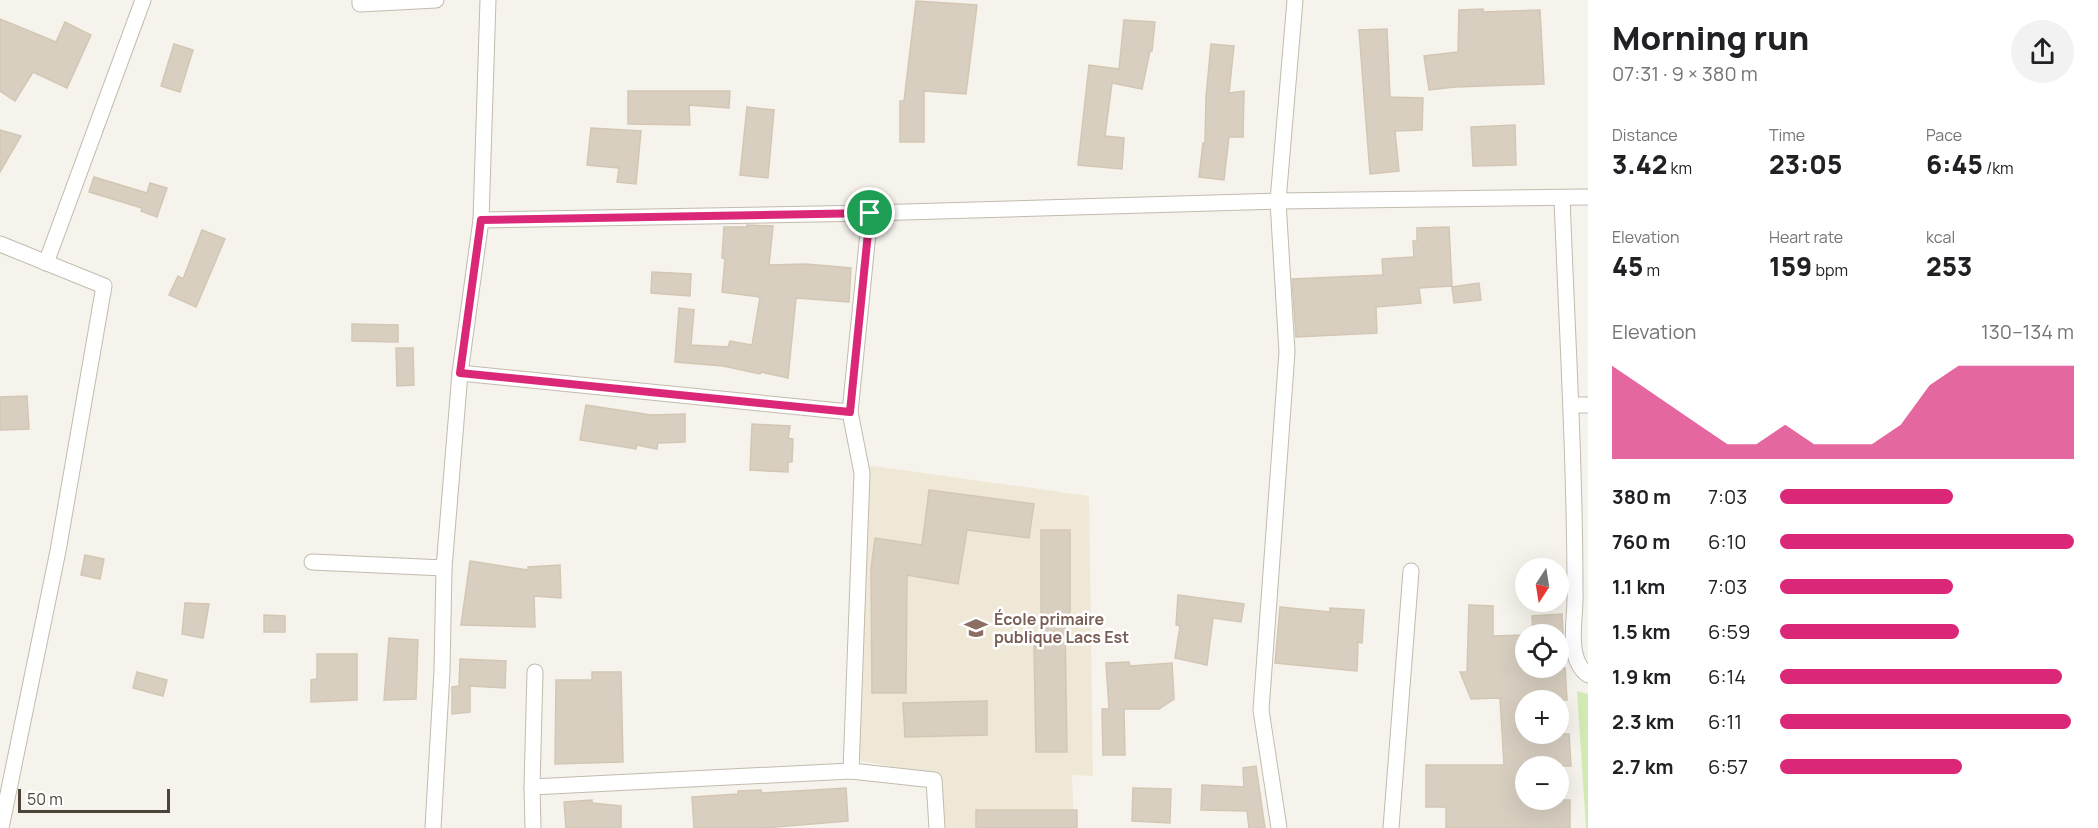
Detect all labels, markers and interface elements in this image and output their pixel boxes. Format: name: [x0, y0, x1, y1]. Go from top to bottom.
text: Morning run: [1612, 15, 1809, 60]
button: share: [2011, 20, 2074, 83]
text: 07:31 · 9 × 380 m: [1612, 60, 1758, 87]
text: Distance: [1612, 124, 1678, 146]
text: Time: [1769, 124, 1805, 146]
text: Pace: [1926, 124, 1962, 146]
text: 3.42: [1612, 146, 1667, 182]
text: 23:05: [1769, 146, 1842, 182]
text: 6:45: [1926, 146, 1983, 182]
text: km: [1667, 157, 1692, 179]
text: /km: [1983, 157, 2014, 179]
pin: [844, 187, 895, 238]
icon: arrive: [853, 196, 886, 229]
text: Elevation: [1612, 226, 1680, 248]
text: Heart rate: [1769, 226, 1843, 248]
text: kcal: [1926, 226, 1955, 248]
text: 45: [1612, 248, 1643, 284]
text: 159: [1769, 248, 1812, 284]
text: 253: [1926, 248, 1972, 284]
text: m: [1643, 259, 1660, 281]
text: bpm: [1812, 259, 1848, 281]
text: Elevation: [1612, 318, 1696, 345]
text: 130–134 m: [1981, 318, 2074, 345]
text: 380 m: [1612, 483, 1671, 510]
text: 7:03: [1708, 483, 1747, 510]
text: 760 m: [1612, 528, 1670, 555]
text: 6:10: [1708, 528, 1746, 555]
north arrow: [1515, 558, 1569, 612]
map controls: [1515, 558, 1569, 810]
text: 1.1 km: [1612, 573, 1665, 600]
text: 7:03: [1708, 573, 1747, 600]
place label: École primaire publique Lacs Est: [994, 608, 1129, 648]
school or university icon: École primaire publique Lacs Est: [963, 615, 989, 641]
text: 1.5 km: [1612, 618, 1671, 645]
text: 6:59: [1708, 618, 1750, 645]
button: locate: [1515, 624, 1569, 678]
text: 1.9 km: [1612, 663, 1671, 690]
text: 6:14: [1708, 663, 1746, 690]
button: +: [1515, 690, 1569, 744]
text: 2.3 km: [1612, 708, 1674, 735]
text: 6:11: [1708, 708, 1742, 735]
text: 2.7 km: [1612, 753, 1673, 780]
text: 6:57: [1708, 753, 1748, 780]
button: −: [1515, 756, 1569, 810]
scale bar: [18, 786, 170, 814]
text: 50 m: [27, 788, 63, 810]

